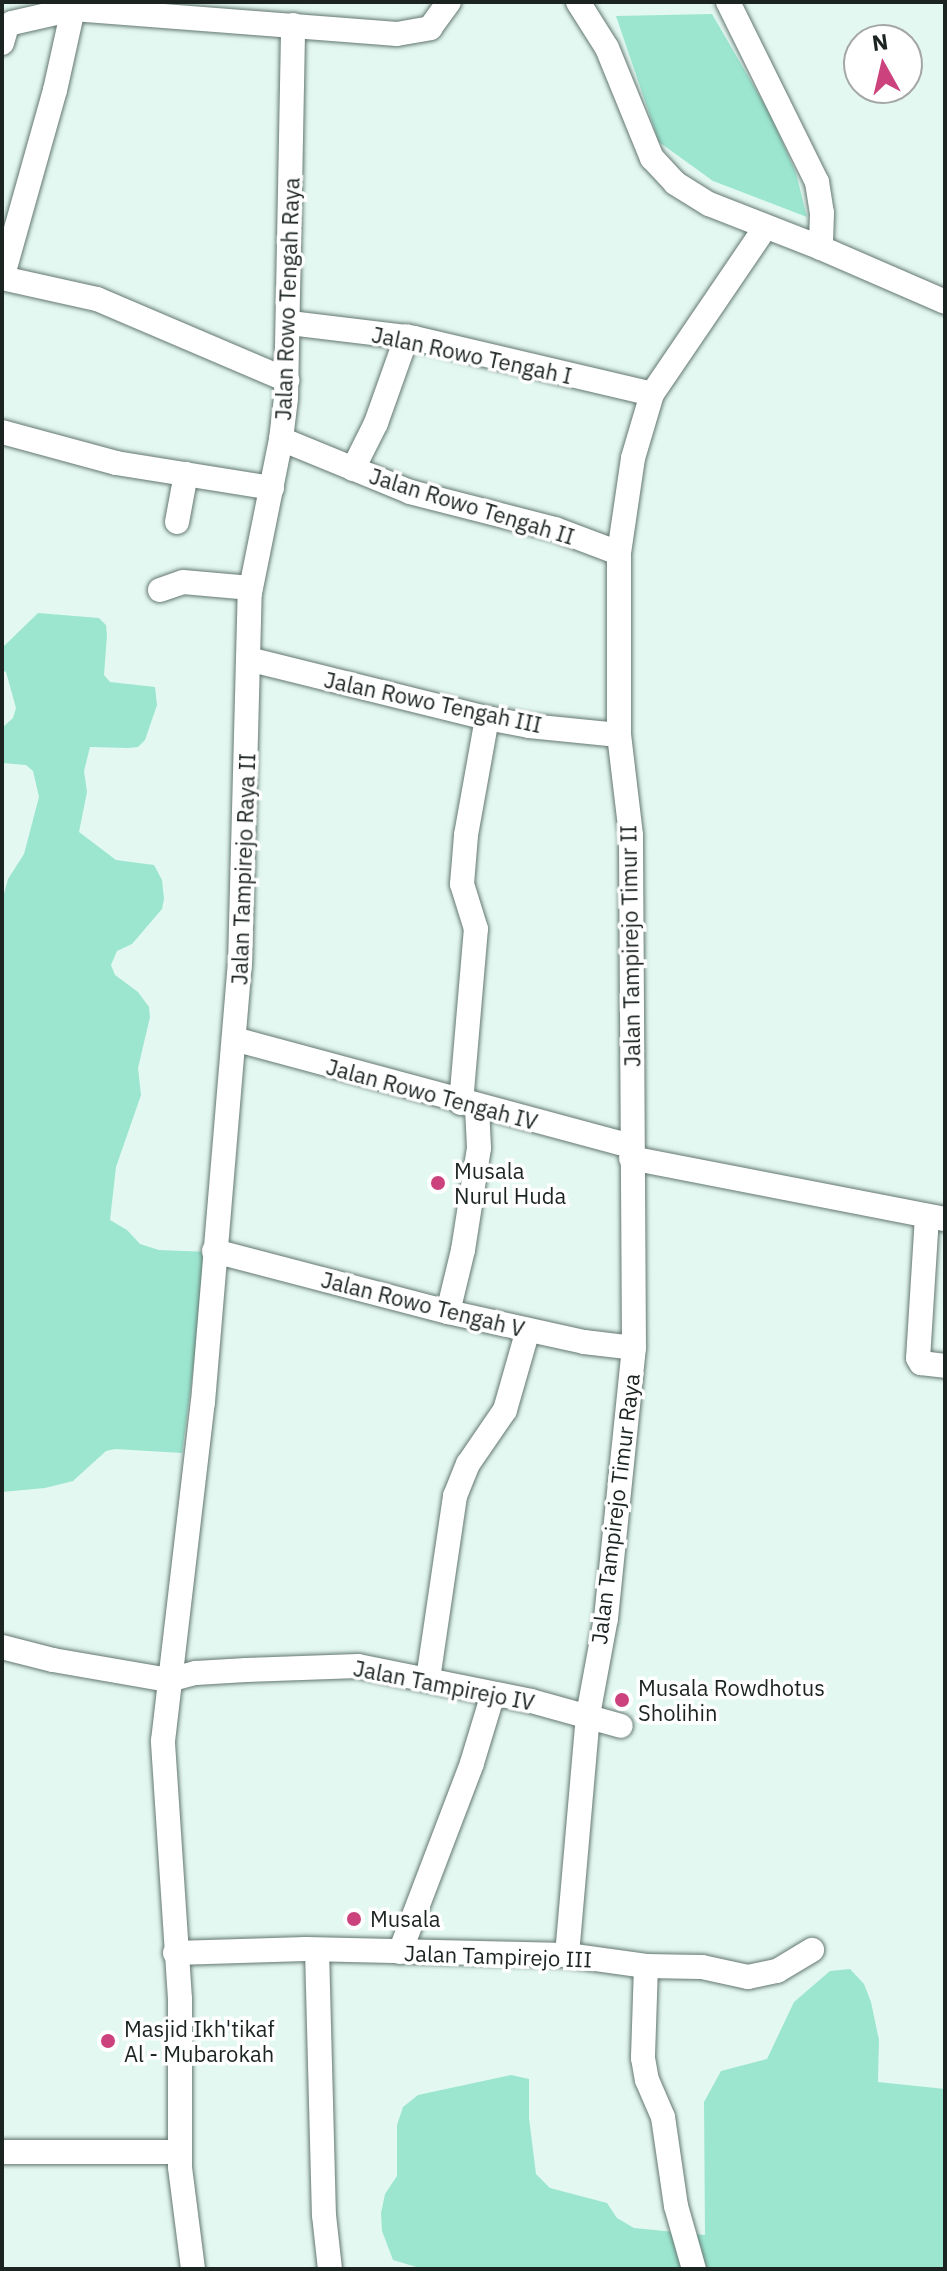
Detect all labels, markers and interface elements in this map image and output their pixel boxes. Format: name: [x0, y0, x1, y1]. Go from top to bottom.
north arrow: [843, 24, 923, 104]
text: N: [870, 26, 890, 57]
street label: Jalan Rowo Tengah Raya: [270, 177, 304, 421]
street label: Jalan Rowo Tengah I: [369, 321, 575, 389]
street label: Jalan Rowo Tengah II: [366, 462, 578, 550]
street label: Jalan Rowo Tengah III: [322, 666, 544, 738]
street label: Jalan Tampirejo Raya II: [226, 752, 260, 986]
street label: Jalan Tampirejo Timur II: [615, 825, 645, 1067]
street label: Jalan Rowo Tengah IV: [324, 1053, 540, 1135]
place label: Musala Nurul Huda: [454, 1157, 566, 1208]
marker: Musala Nurul Huda: [429, 1174, 447, 1192]
street label: Jalan Rowo Tengah V: [319, 1266, 527, 1342]
street label: Jalan Tampirejo Timur Raya: [585, 1372, 645, 1646]
street label: Jalan Tampirejo IV: [351, 1654, 537, 1716]
place label: Musala Rowdhotus Sholihin: [638, 1674, 825, 1726]
marker: Musala Rowdhotus Sholihin: [613, 1691, 631, 1709]
place label: Musala: [370, 1906, 441, 1932]
marker: Musala: [345, 1910, 363, 1928]
street label: Jalan Tampirejo III: [404, 1940, 592, 1972]
place label: Masjid Ikh'tikaf Al - Mubarokah: [124, 2015, 275, 2066]
marker: Masjid Ikh'tikaf Al - Mubarokah: [99, 2032, 117, 2050]

